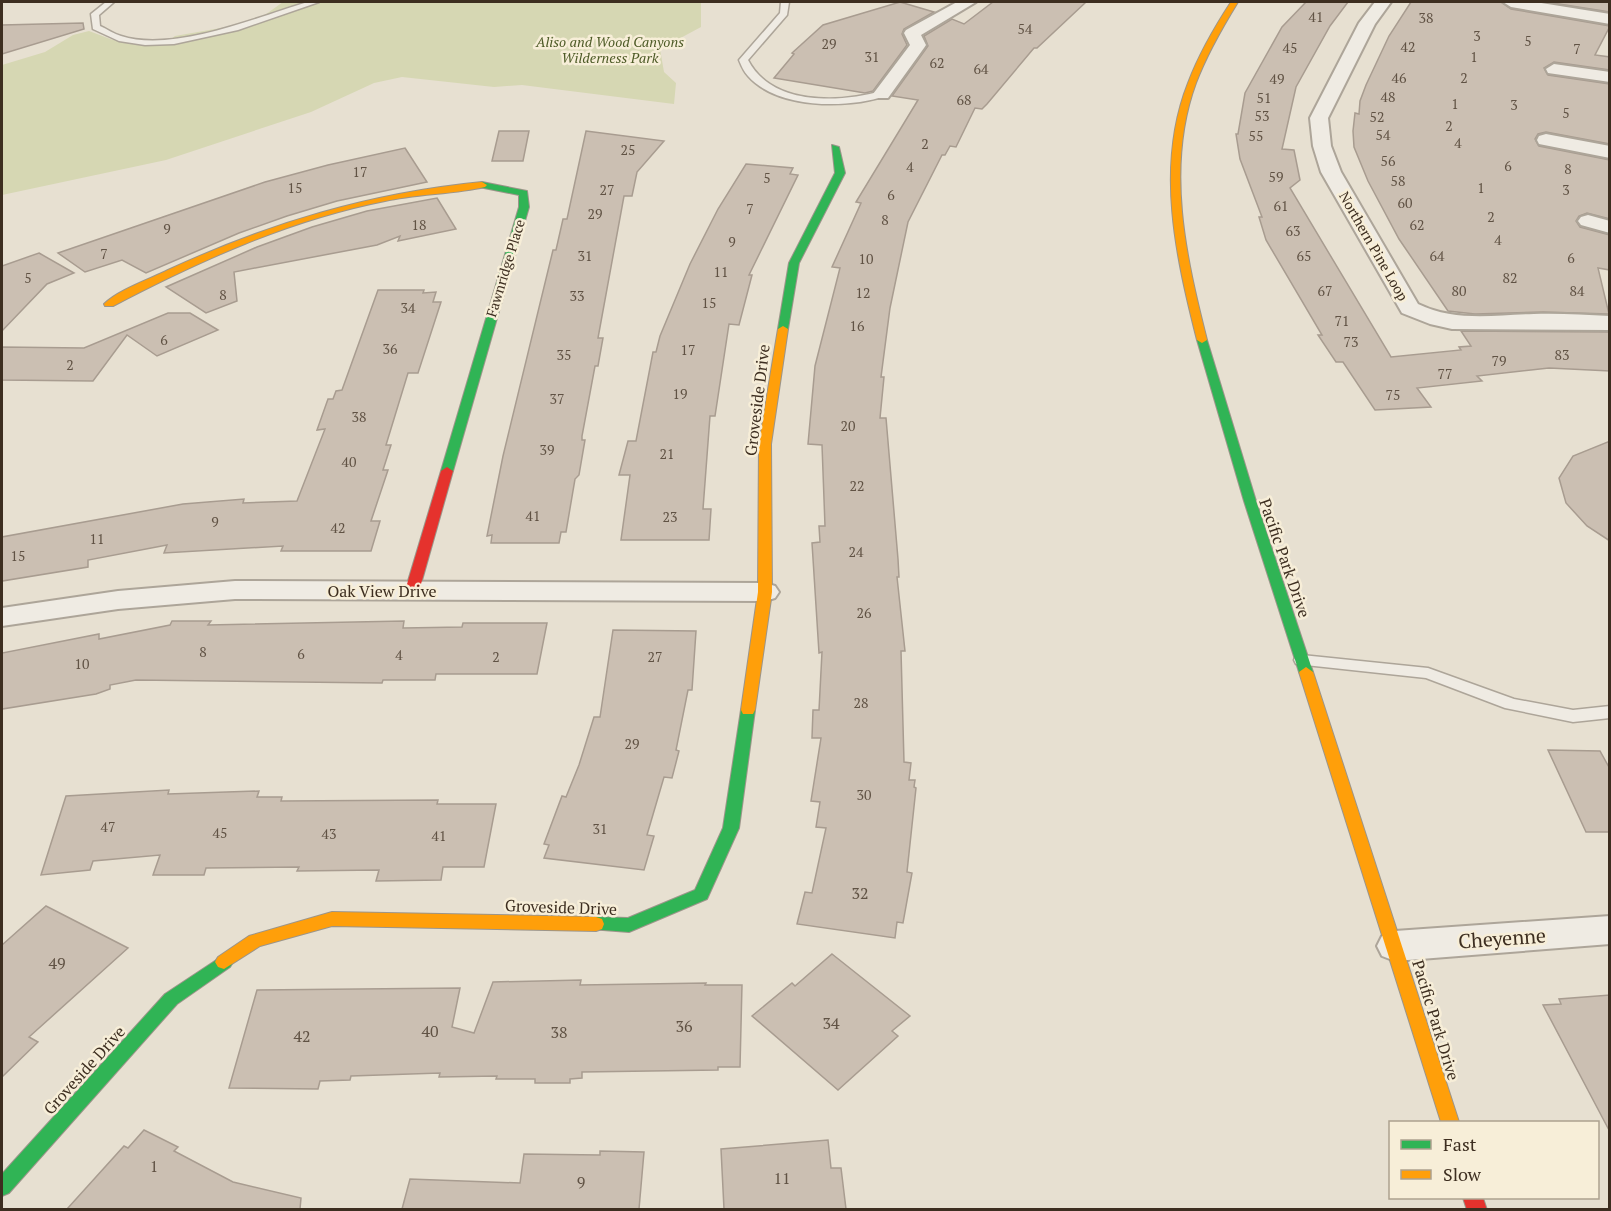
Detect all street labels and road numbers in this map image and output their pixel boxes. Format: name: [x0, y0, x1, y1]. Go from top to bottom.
street label: Northern Pine Loop: [1335, 188, 1413, 304]
street label: Fawnridge Place: [481, 217, 529, 319]
street label: Groveside Drive: [739, 343, 775, 457]
street label: Pacific Park Drive: [1254, 495, 1316, 621]
street label: Oak View Drive: [327, 580, 437, 602]
street label: Groveside Drive: [504, 894, 618, 920]
street label: Cheyenne: [1457, 921, 1547, 955]
street label: Pacific Park Drive: [1407, 957, 1465, 1083]
street label: Groveside Drive: [38, 1021, 130, 1119]

